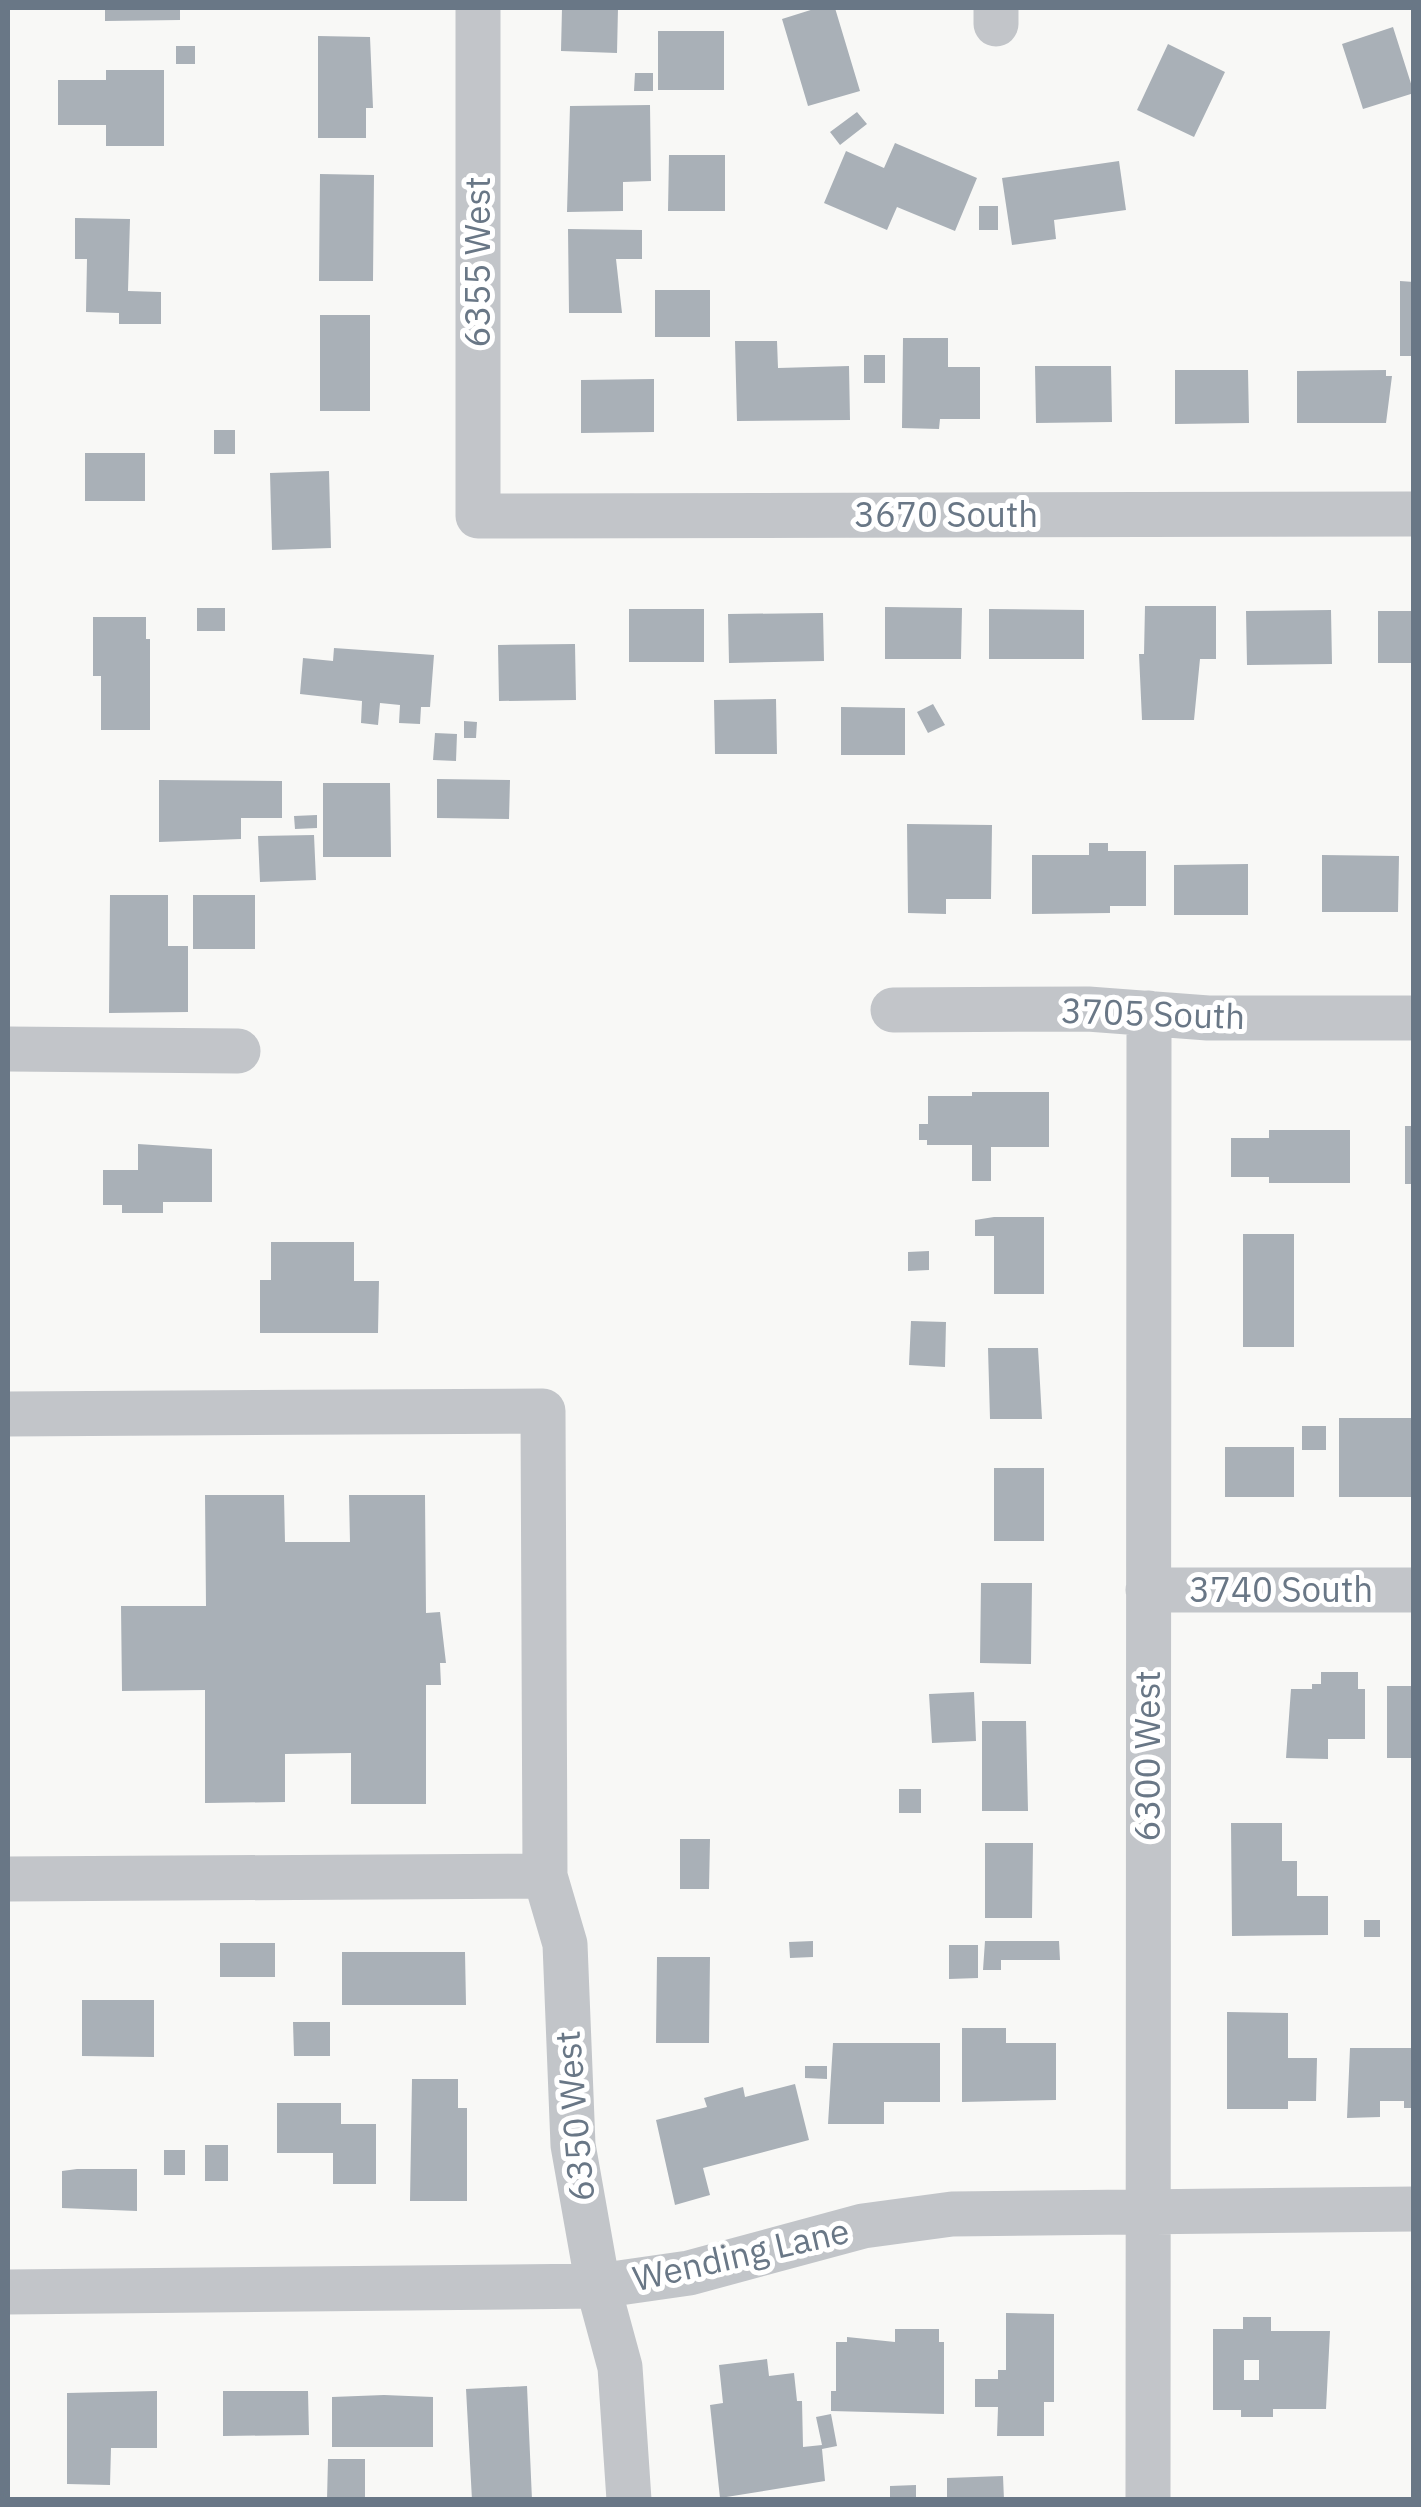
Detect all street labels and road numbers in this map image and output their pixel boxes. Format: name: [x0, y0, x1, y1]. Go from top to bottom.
street label: 6355 West: [454, 176, 500, 348]
street label: 3670 South: [854, 491, 1038, 537]
street label: 3705 South: [1060, 987, 1246, 1039]
street label: 3740 South: [1189, 1566, 1373, 1612]
street label: 6300 West: [1124, 1670, 1170, 1842]
street label: 6350 West: [544, 2029, 604, 2203]
street label: Wending Lane: [628, 2207, 853, 2301]

